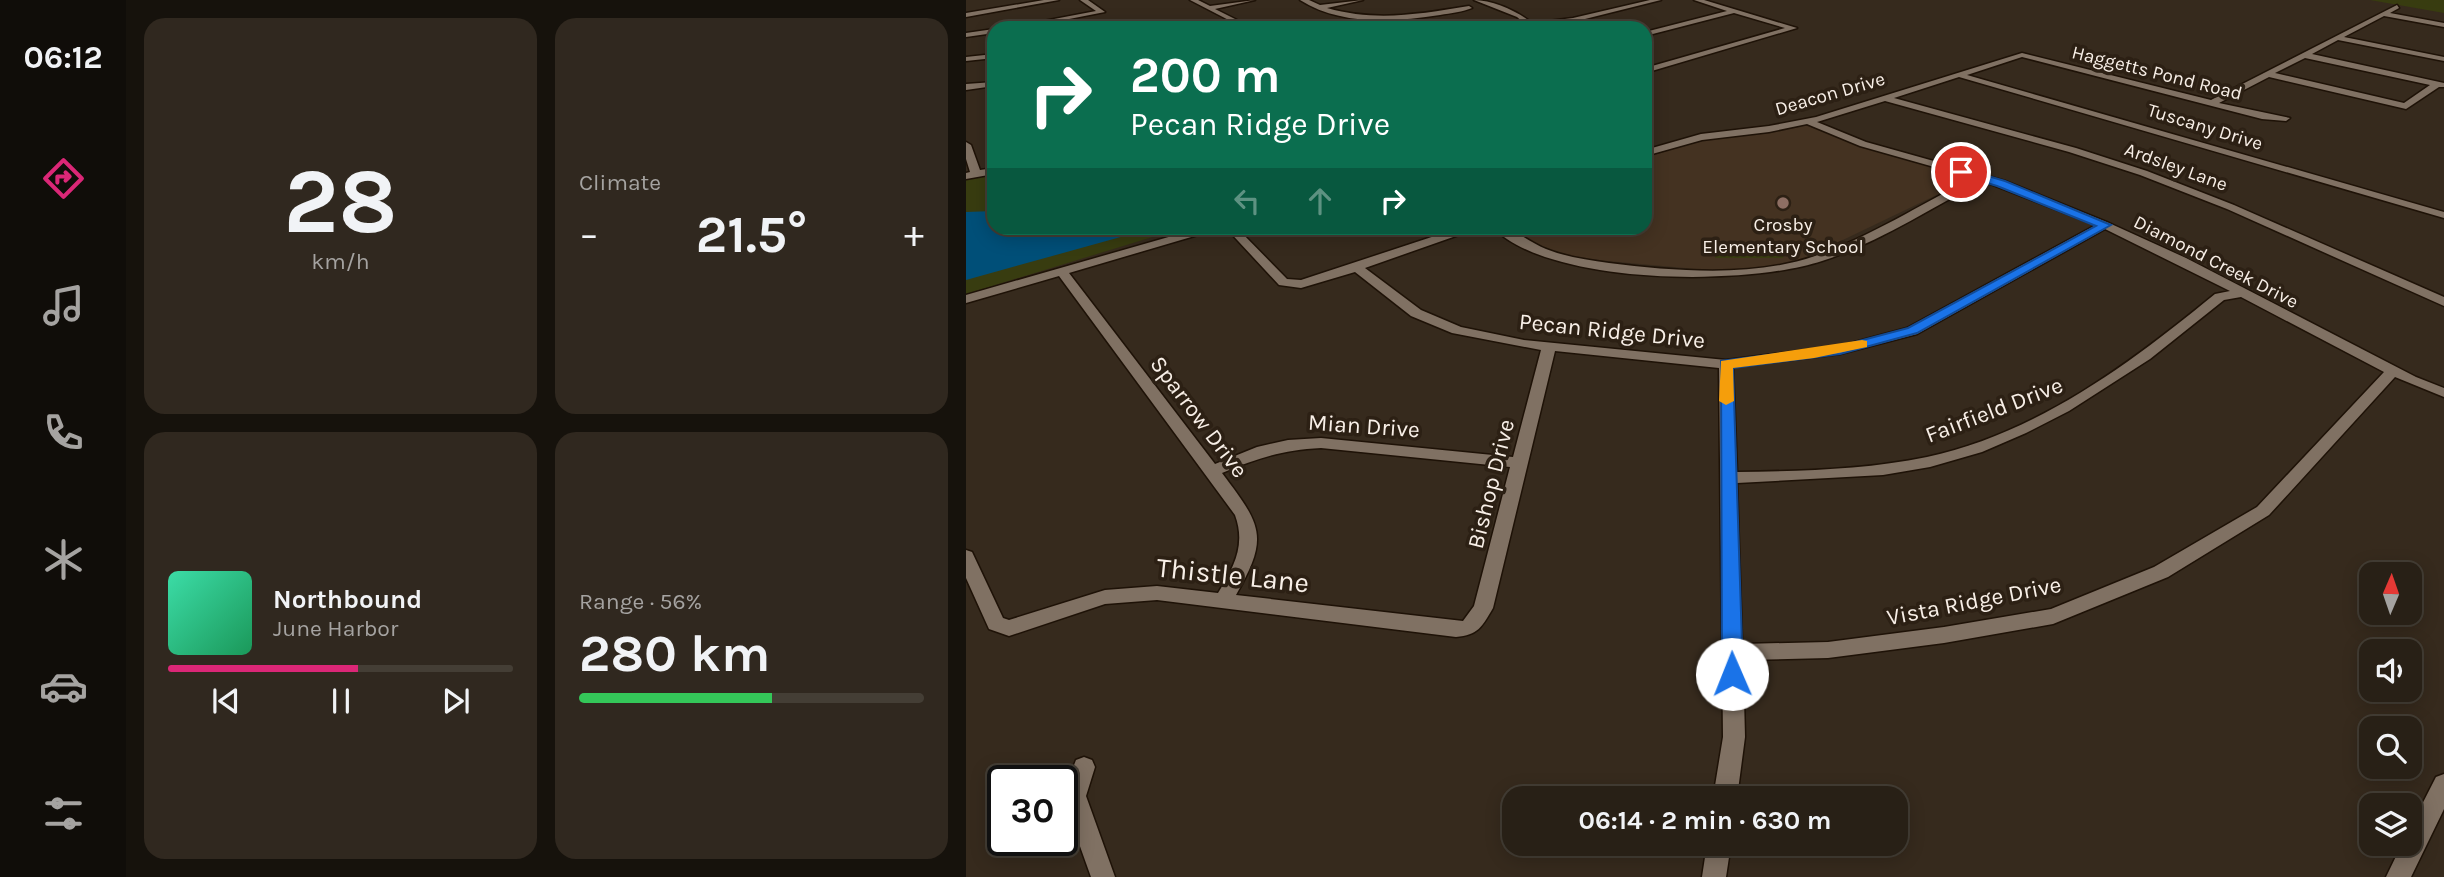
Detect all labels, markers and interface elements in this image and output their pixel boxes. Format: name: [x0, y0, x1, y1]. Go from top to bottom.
text: 06:12: [23, 39, 103, 76]
street label: Haggetts Pond Road: [2069, 41, 2245, 105]
text: 200 m: [1130, 47, 1281, 104]
icon: right: [1015, 49, 1106, 140]
street label: Deacon Drive: [1773, 68, 1887, 120]
street label: Tuscany Drive: [2145, 99, 2265, 155]
text: Pecan Ridge Drive: [1130, 106, 1390, 143]
street label: Ardsley Lane: [2121, 138, 2231, 196]
pin: [1931, 142, 1991, 202]
text: 28: [284, 149, 397, 255]
icon: arrive: [1942, 153, 1980, 191]
icon: directions: [39, 154, 88, 203]
text: Climate: [579, 169, 661, 196]
icon: left: [1228, 182, 1266, 220]
icon: ahead: [1301, 182, 1339, 220]
icon: right: [1374, 182, 1412, 220]
marker: Crosby Elementary School: [1775, 195, 1791, 211]
text: 21.5°: [696, 204, 807, 265]
street label: Diamond Creek Drive: [2130, 211, 2302, 313]
text: −: [579, 212, 599, 257]
text: +: [904, 212, 924, 257]
place label: Crosby Elementary School: [1702, 214, 1864, 258]
text: km/h: [311, 248, 370, 275]
icon: music: [39, 281, 88, 330]
street label: Pecan Ridge Drive: [1518, 308, 1706, 354]
street label: Sparrow Drive: [1145, 351, 1253, 483]
street label: Fairfield Drive: [1921, 371, 2067, 449]
icon: phone: [39, 408, 88, 457]
street label: Mian Drive: [1307, 409, 1421, 443]
street label: Bishop Drive: [1462, 417, 1520, 551]
icon: climate: [39, 535, 88, 584]
street label: Thistle Lane: [1155, 551, 1311, 599]
north arrow: [2359, 562, 2422, 625]
map controls: [2359, 562, 2422, 856]
street label: Vista Ridge Drive: [1884, 571, 2064, 631]
text: Northbound: [273, 584, 422, 615]
text: Range · 56%: [579, 588, 702, 615]
text: June Harbor: [273, 615, 398, 642]
text: 280 km: [579, 623, 770, 684]
position arrow: [1695, 637, 1769, 711]
button: sound: [2359, 639, 2422, 702]
icon: car: [39, 662, 88, 711]
icon: previous: [207, 682, 245, 720]
icon: pause: [322, 682, 360, 720]
icon: next: [437, 682, 475, 720]
button: search: [2359, 716, 2422, 779]
speed limit sign: 30: [987, 765, 1078, 856]
icon: filters: [39, 789, 88, 838]
button: layers: [2359, 793, 2422, 856]
text: 06:14 · 2 min · 630 m: [1579, 805, 1831, 836]

